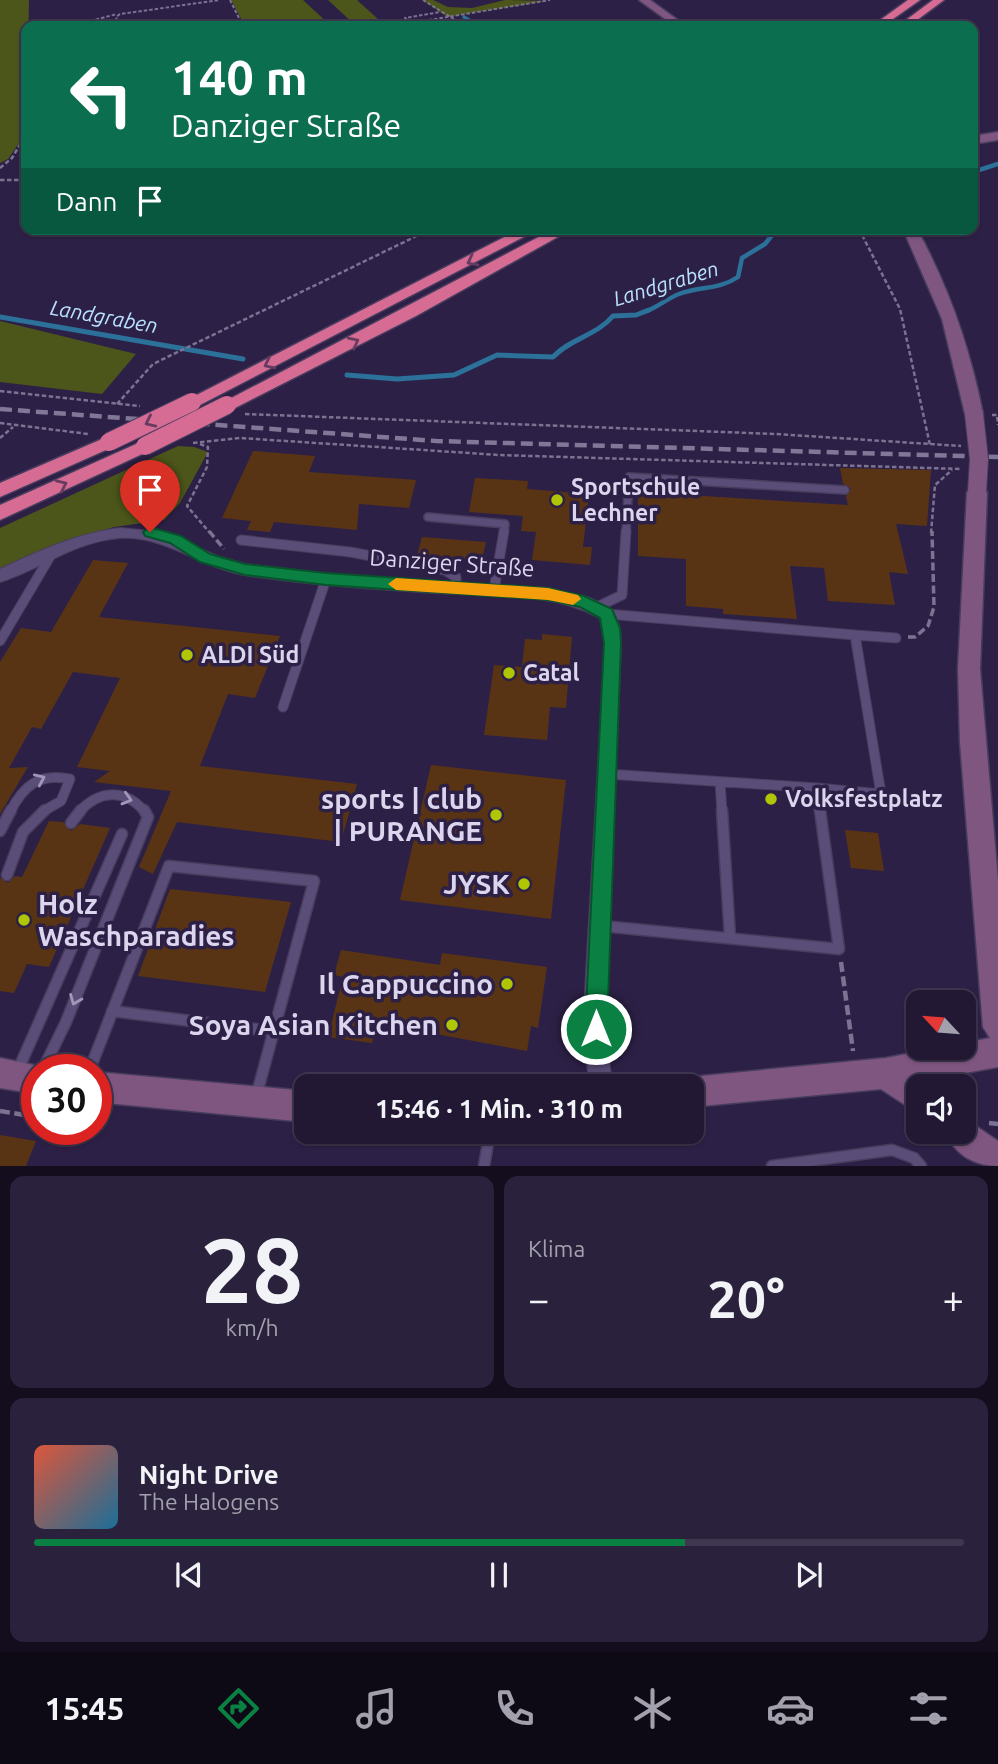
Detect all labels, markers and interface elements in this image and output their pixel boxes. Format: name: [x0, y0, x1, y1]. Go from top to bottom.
icon: left: [56, 49, 147, 140]
text: 140 m: [171, 49, 308, 104]
text: Danziger Straße: [171, 107, 401, 143]
icon: arrive: [131, 182, 169, 220]
text: Dann: [56, 187, 117, 216]
one-way arrow: [467, 253, 479, 266]
water label: Landgraben: [610, 256, 721, 310]
water label: Landgraben: [49, 295, 160, 337]
one-way arrow: [347, 336, 359, 350]
one-way arrow: [264, 355, 276, 369]
one-way arrow: [145, 414, 157, 428]
pin: [120, 460, 180, 532]
icon: arrive: [131, 471, 169, 509]
place label: Sportschule Lechner: [571, 474, 700, 525]
one-way arrow: [55, 479, 67, 493]
marker: Sportschule Lechner: [549, 492, 565, 508]
street label: Danziger Straße: [369, 544, 535, 581]
place label: ALDI Süd: [201, 642, 299, 667]
marker: ALDI Süd: [179, 647, 195, 663]
place label: Catal: [523, 660, 579, 685]
marker: Catal: [501, 665, 517, 681]
one-way arrow: [33, 774, 46, 787]
place label: sports | club | PURANGE: [321, 783, 482, 846]
place label: Volksfestplatz: [785, 786, 943, 811]
one-way arrow: [121, 790, 133, 805]
marker: Volksfestplatz: [763, 791, 779, 807]
marker: sports | club | PURANGE: [488, 807, 504, 823]
place label: JYSK: [443, 868, 510, 899]
marker: JYSK: [516, 876, 532, 892]
place label: Holz Waschparadies: [38, 888, 235, 951]
marker: Holz Waschparadies: [16, 912, 32, 928]
place label: Il Cappuccino: [318, 968, 493, 999]
marker: Il Cappuccino: [499, 976, 515, 992]
north arrow: [906, 990, 976, 1060]
map controls: [906, 990, 976, 1144]
position arrow: [559, 992, 633, 1066]
one-way arrow: [69, 993, 83, 1005]
place label: Soya Asian Kitchen: [189, 1009, 438, 1040]
marker: Soya Asian Kitchen: [444, 1017, 460, 1033]
speed limit sign: 30: [21, 1054, 112, 1145]
button: sound: [906, 1074, 976, 1144]
text: 15:46 · 1 Min. · 310 m: [375, 1094, 623, 1123]
text: 28: [201, 1218, 303, 1320]
text: Klima: [528, 1236, 585, 1261]
text: 20°: [707, 1270, 785, 1328]
text: −: [528, 1278, 549, 1320]
text: +: [943, 1278, 964, 1320]
text: km/h: [225, 1315, 279, 1340]
text: Night Drive: [139, 1460, 279, 1489]
text: The Halogens: [139, 1489, 279, 1514]
icon: previous: [170, 1556, 208, 1594]
icon: pause: [480, 1556, 518, 1594]
icon: next: [790, 1556, 828, 1594]
icon: directions: [214, 1684, 263, 1733]
icon: music: [352, 1684, 401, 1733]
icon: phone: [490, 1684, 539, 1733]
icon: climate: [628, 1684, 677, 1733]
icon: car: [766, 1684, 815, 1733]
icon: filters: [904, 1684, 953, 1733]
text: 15:45: [45, 1690, 125, 1726]

